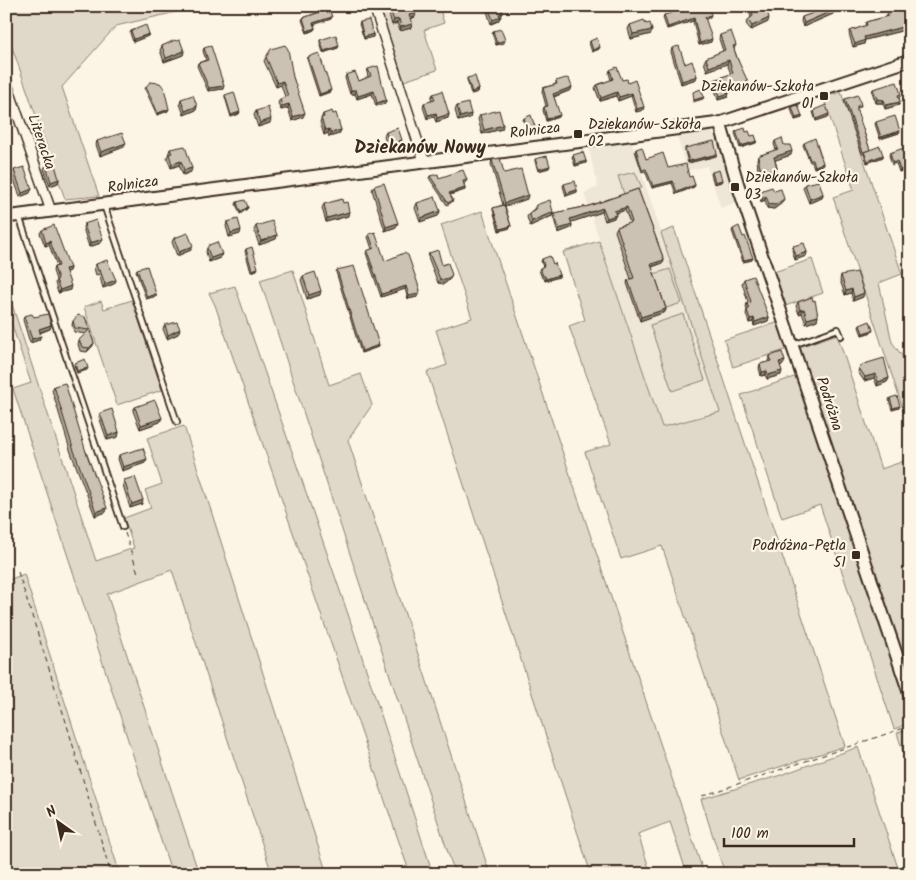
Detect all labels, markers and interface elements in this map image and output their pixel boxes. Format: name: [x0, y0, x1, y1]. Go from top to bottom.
place label: Dziekanów-Szkoła 01: [701, 75, 814, 116]
marker: Dziekanów-Szkoła 01: [818, 90, 830, 102]
street label: Literacka: [20, 111, 62, 173]
place label: Dziekanów-Szkoła 02: [588, 113, 701, 154]
street label: Rolnicza: [508, 116, 562, 146]
marker: Dziekanów-Szkoła 02: [572, 128, 584, 140]
district label: Dziekanów Nowy: [354, 134, 486, 163]
place label: Dziekanów-Szkoła 03: [745, 166, 858, 207]
street label: Rolnicza: [106, 170, 160, 200]
marker: Dziekanów-Szkoła 03: [729, 181, 741, 193]
street label: Podróżna: [809, 374, 849, 434]
place label: Podróżna-Pętla 51: [752, 534, 846, 575]
marker: Podróżna-Pętla 51: [850, 549, 862, 561]
north arrow: [32, 798, 82, 848]
text: N: [42, 800, 61, 824]
scale bar: [724, 815, 854, 847]
text: 100 m: [731, 822, 769, 846]

